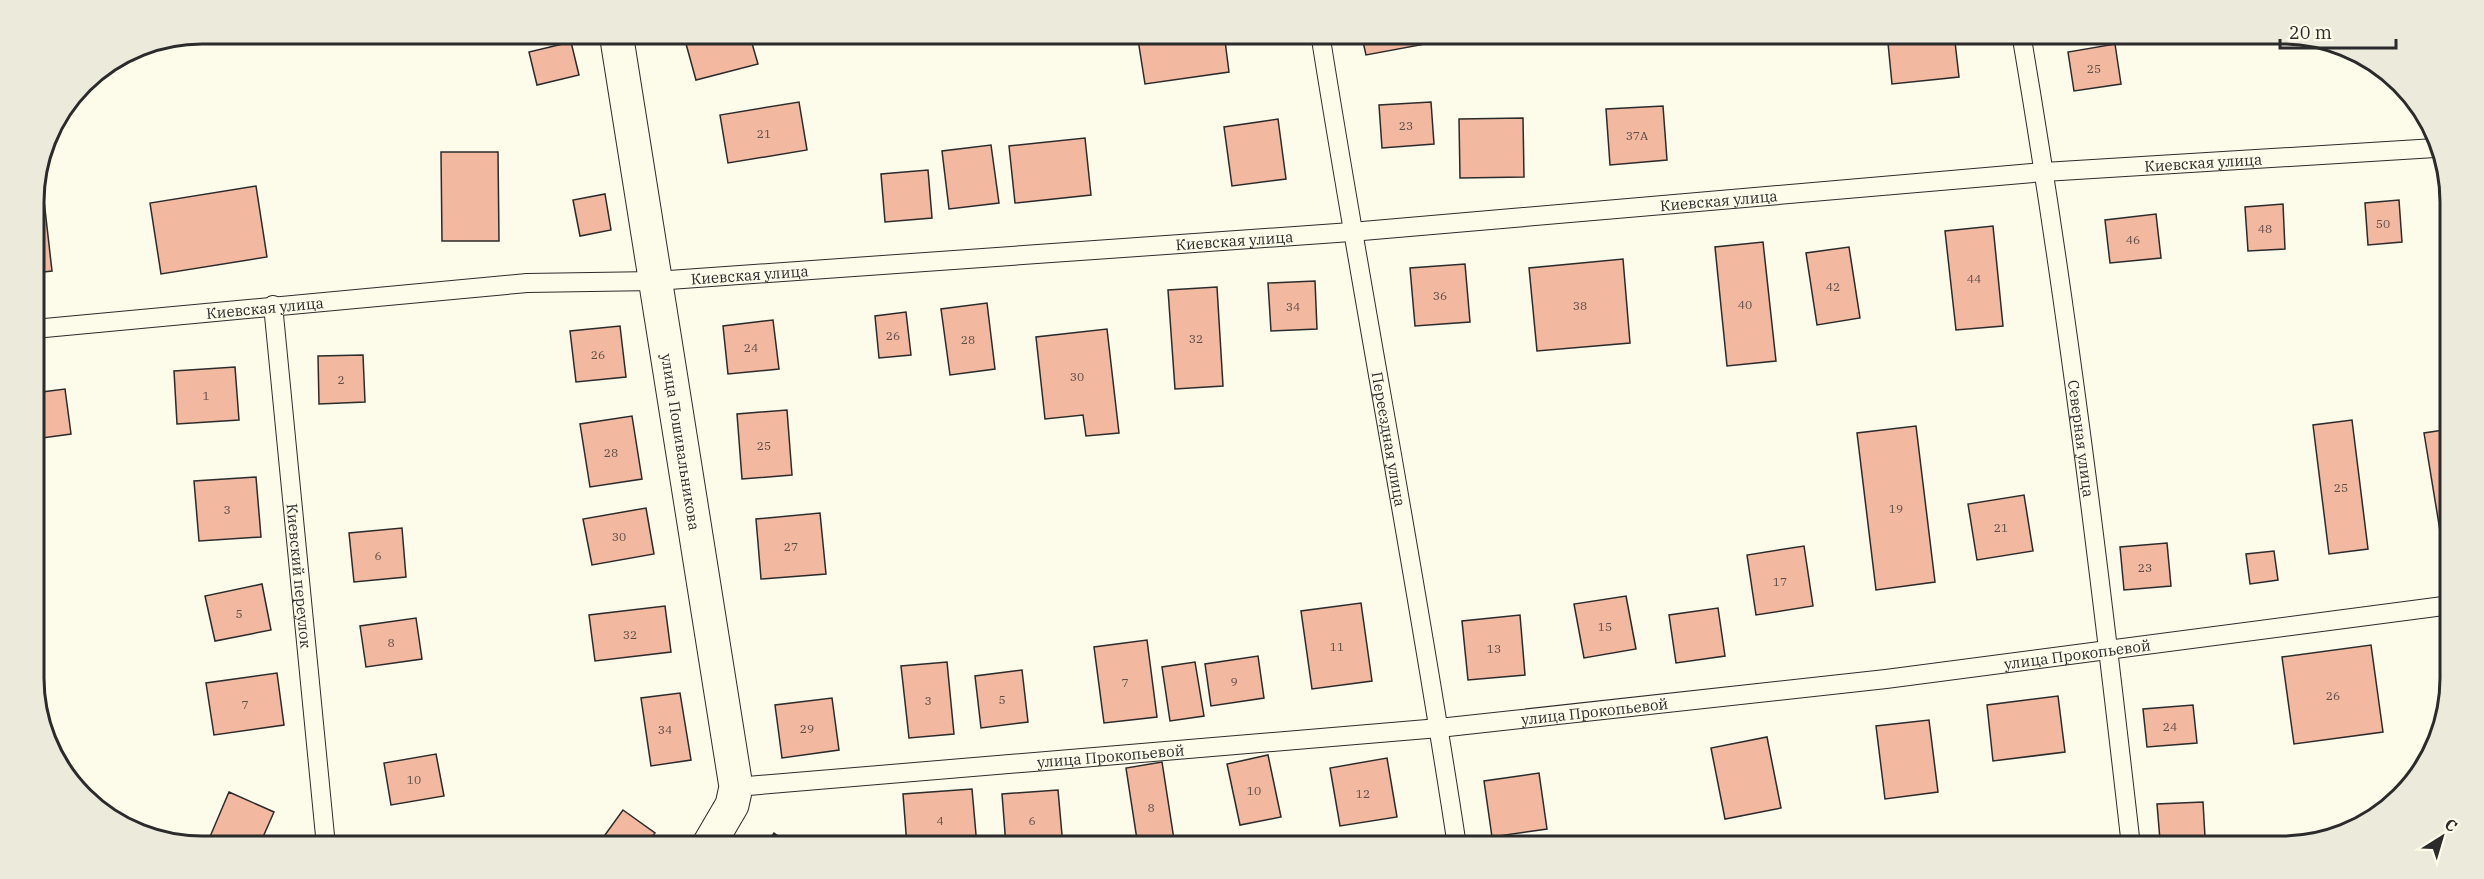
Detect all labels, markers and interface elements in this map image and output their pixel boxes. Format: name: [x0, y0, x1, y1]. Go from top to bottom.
scale bar: [2280, 12, 2396, 50]
text: 20 m: [2289, 21, 2332, 44]
house number: 25: [2087, 61, 2101, 76]
house number: 23: [1399, 118, 1413, 133]
house number: 21: [757, 126, 771, 141]
house number: 37А: [1626, 128, 1649, 143]
street label: Киевская улица: [2144, 149, 2263, 175]
street label: Киевская улица: [1659, 186, 1778, 215]
house number: 50: [2376, 216, 2390, 231]
house number: 48: [2258, 221, 2272, 236]
street label: Киевская улица: [1175, 227, 1294, 254]
house number: 46: [2126, 232, 2140, 247]
street label: Киевская улица: [690, 261, 809, 288]
house number: 44: [1967, 271, 1981, 286]
house number: 42: [1826, 279, 1840, 294]
house number: 36: [1433, 288, 1447, 303]
street label: Киевская улица: [205, 293, 325, 322]
house number: 40: [1738, 297, 1752, 312]
house number: 38: [1573, 298, 1587, 313]
house number: 34: [1286, 299, 1300, 314]
house number: 26: [886, 328, 900, 343]
house number: 32: [1189, 331, 1203, 346]
house number: 28: [961, 332, 975, 347]
house number: 24: [744, 340, 758, 355]
house number: 26: [591, 347, 605, 362]
street label: улица Пошивальникова: [658, 352, 704, 532]
house number: 30: [1070, 369, 1084, 384]
street label: Переездная улица: [1368, 370, 1410, 508]
house number: 2: [337, 372, 345, 387]
street label: Северная улица: [2064, 379, 2099, 498]
house number: 1: [202, 388, 210, 403]
house number: 25: [757, 438, 771, 453]
house number: 28: [604, 445, 618, 460]
house number: 25: [2334, 480, 2348, 495]
house number: 19: [1889, 501, 1903, 516]
house number: 3: [223, 502, 231, 517]
street label: Киевский переулок: [283, 502, 316, 649]
house number: 21: [1994, 520, 2008, 535]
house number: 30: [612, 529, 626, 544]
house number: 27: [784, 539, 798, 554]
house number: 6: [374, 548, 382, 563]
house number: 23: [2138, 560, 2152, 575]
house number: 17: [1773, 574, 1787, 589]
house number: 5: [235, 606, 243, 621]
house number: 15: [1598, 619, 1612, 634]
house number: 32: [623, 627, 637, 642]
house number: 8: [387, 635, 395, 650]
street label: улица Прокопьевой: [2003, 635, 2152, 673]
house number: 11: [1330, 639, 1344, 654]
house number: 13: [1487, 641, 1501, 656]
house number: 9: [1230, 674, 1238, 689]
house number: 7: [1121, 675, 1129, 690]
house number: 26: [2326, 688, 2340, 703]
house number: 5: [998, 692, 1006, 707]
house number: 3: [924, 693, 932, 708]
street label: улица Прокопьевой: [1520, 693, 1669, 728]
house number: 7: [241, 697, 249, 712]
house number: 24: [2163, 719, 2177, 734]
house number: 29: [800, 721, 814, 736]
house number: 34: [658, 722, 672, 737]
street label: улица Прокопьевой: [1036, 740, 1185, 771]
house number: 10: [407, 772, 421, 787]
house number: 10: [1247, 783, 1261, 798]
house number: 12: [1356, 786, 1370, 801]
house number: 8: [1147, 800, 1155, 815]
north arrow: [2412, 807, 2472, 867]
house number: 4: [936, 813, 944, 828]
house number: 6: [1028, 813, 1036, 828]
text: С: [2441, 814, 2461, 836]

